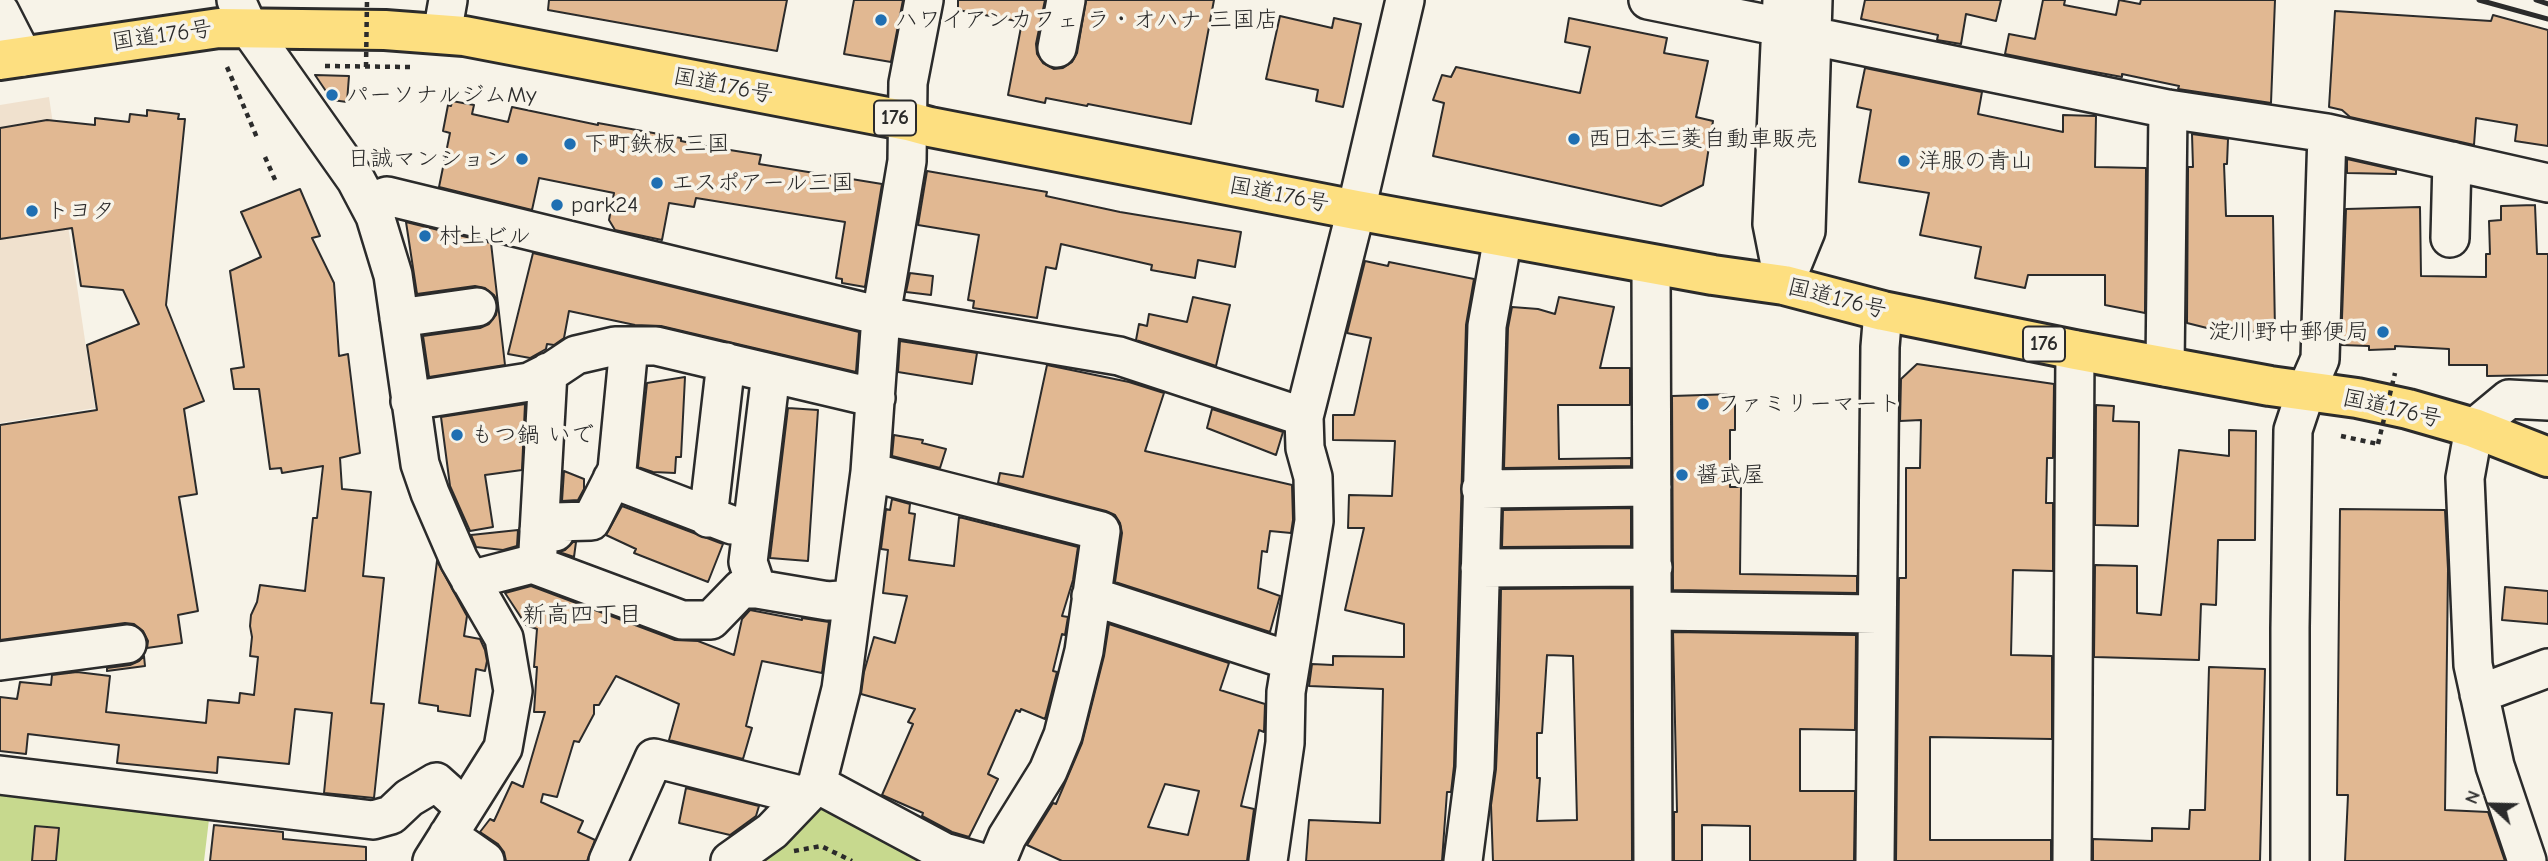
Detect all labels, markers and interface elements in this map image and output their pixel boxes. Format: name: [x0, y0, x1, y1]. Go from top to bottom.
place label: ハワイアンカフェ ラ・オハナ 三国店: [895, 6, 1278, 34]
marker: ハワイアンカフェ ラ・オハナ 三国店: [873, 12, 889, 28]
street label: 国道176号: [110, 15, 214, 57]
street label: 国道176号: [671, 63, 775, 109]
place label: パーソナルジムMy: [346, 81, 537, 109]
marker: パーソナルジムMy: [324, 87, 340, 103]
road number: 176: [874, 100, 916, 136]
place label: 西日本三菱自動車販売: [1588, 125, 1818, 153]
place label: 下町鉄板 三国: [584, 130, 730, 158]
marker: 西日本三菱自動車販売: [1566, 131, 1582, 147]
marker: 下町鉄板 三国: [562, 136, 578, 152]
place label: 日誠マンション: [347, 145, 508, 173]
place label: 洋服の青山: [1918, 147, 2033, 175]
marker: 日誠マンション: [514, 151, 530, 167]
marker: 洋服の青山: [1896, 153, 1912, 169]
place label: エスポアール三国: [671, 169, 854, 197]
street label: 国道176号: [1227, 172, 1331, 218]
marker: エスポアール三国: [649, 175, 665, 191]
place label: park24: [571, 191, 638, 219]
place label: トヨタ: [46, 197, 115, 225]
marker: park24: [549, 197, 565, 213]
marker: トヨタ: [24, 203, 40, 219]
place label: 村上ビル: [439, 222, 531, 250]
marker: 村上ビル: [417, 228, 433, 244]
street label: 国道176号: [1785, 273, 1889, 325]
place label: 淀川野中郵便局: [2208, 318, 2369, 346]
marker: 淀川野中郵便局: [2375, 324, 2391, 340]
road number: 176: [2023, 326, 2065, 362]
street label: 国道176号: [2340, 384, 2444, 434]
place label: ファミリーマート: [1717, 390, 1901, 418]
marker: ファミリーマート: [1695, 396, 1711, 412]
place label: もつ鍋 いで: [471, 421, 594, 449]
marker: もつ鍋 いで: [449, 427, 465, 443]
place label: 醤武屋: [1696, 461, 1765, 489]
marker: 醤武屋: [1674, 467, 1690, 483]
district label: 新高四丁目: [522, 601, 642, 629]
north arrow: [2457, 770, 2527, 840]
text: N: [2460, 787, 2485, 807]

